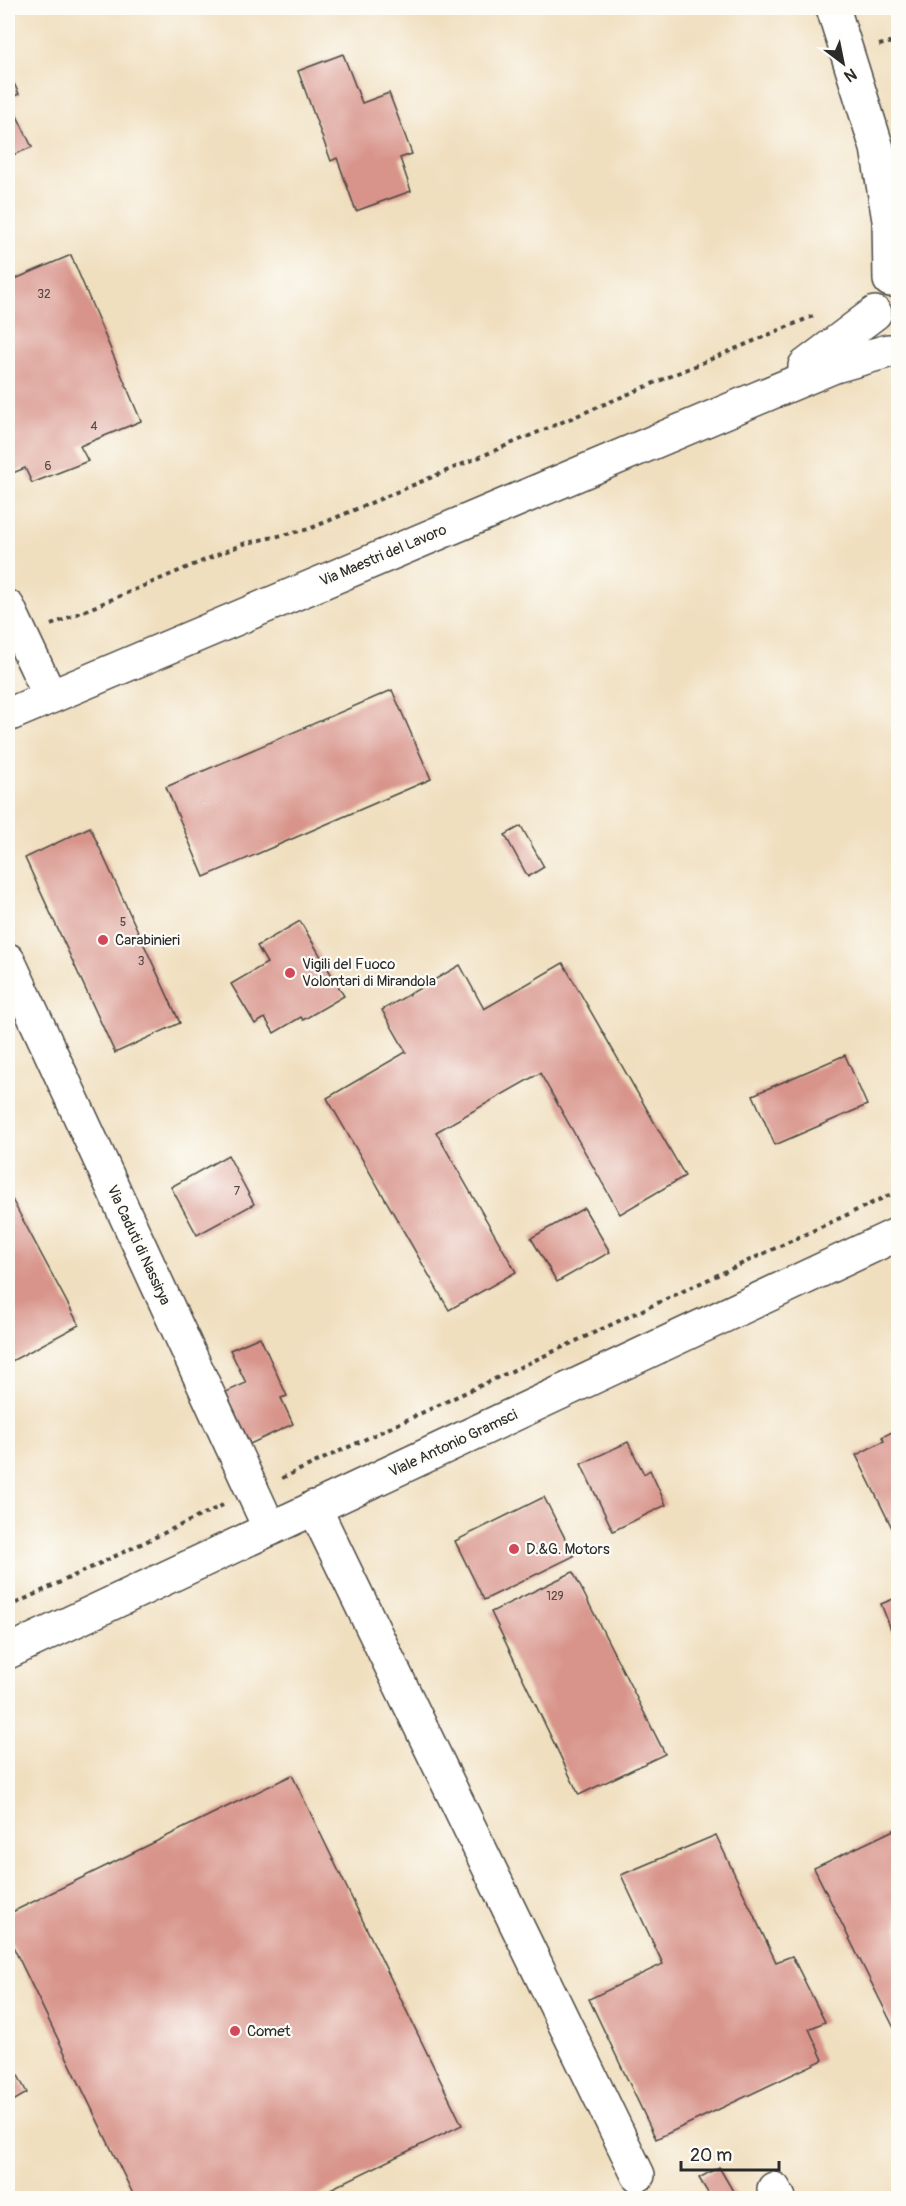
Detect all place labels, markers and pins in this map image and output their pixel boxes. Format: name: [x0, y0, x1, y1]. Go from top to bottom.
place label: Carabinieri: [115, 931, 180, 950]
marker: Carabinieri: [96, 933, 110, 947]
place label: Vigili del Fuoco Volontari di Mirandola: [302, 955, 436, 991]
marker: Vigili del Fuoco Volontari di Mirandola: [283, 966, 297, 980]
place label: D.&G. Motors: [526, 1540, 610, 1559]
marker: D.&G. Motors: [507, 1542, 521, 1556]
place label: Comet: [247, 2022, 292, 2041]
marker: Comet: [228, 2024, 242, 2038]

